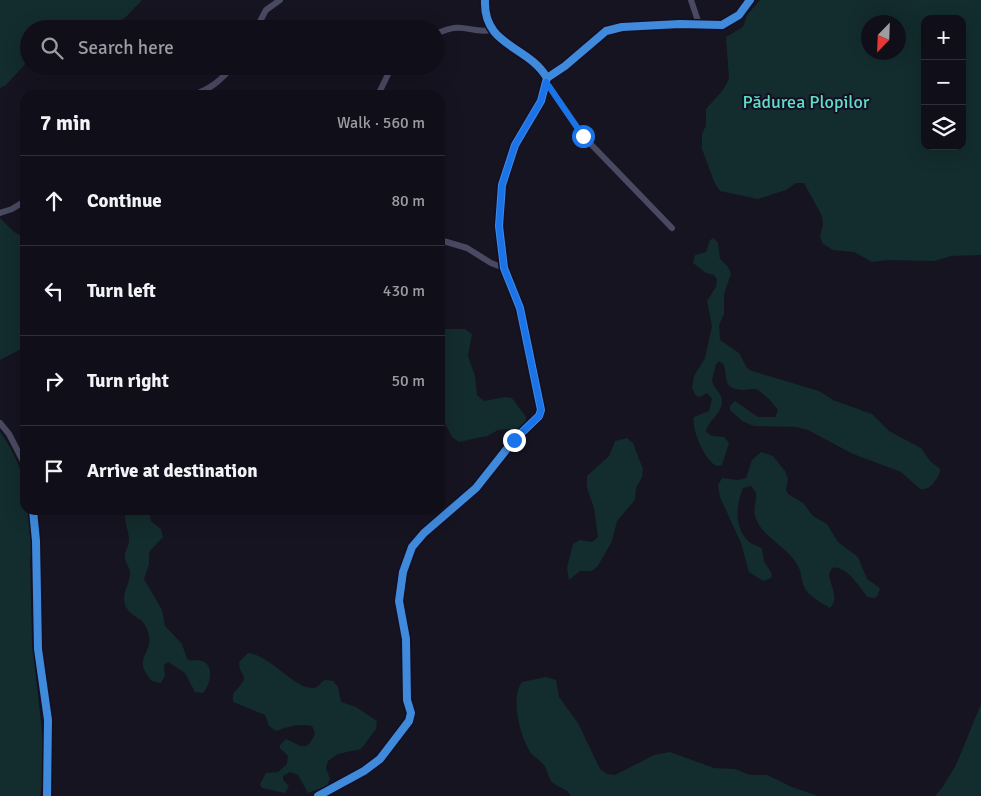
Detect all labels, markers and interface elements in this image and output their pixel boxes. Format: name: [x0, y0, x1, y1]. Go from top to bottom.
north arrow: [861, 15, 906, 60]
map controls: [921, 15, 966, 150]
button: +: [921, 15, 966, 60]
search box: [20, 20, 445, 75]
icon: search: [38, 34, 66, 62]
text: Search here: [78, 36, 174, 60]
button: −: [921, 60, 966, 105]
park label: Pădurea Plopilor: [743, 91, 870, 113]
button: layers: [921, 105, 966, 150]
text: 7 min: [40, 110, 91, 136]
text: Walk · 560 m: [337, 113, 425, 133]
route start: [572, 125, 595, 148]
icon: ahead: [40, 187, 68, 215]
text: Continue: [87, 189, 162, 213]
text: 80 m: [391, 191, 425, 211]
icon: left: [40, 277, 68, 305]
text: Turn left: [87, 279, 156, 303]
text: 430 m: [383, 281, 425, 301]
icon: right: [40, 367, 68, 395]
text: Turn right: [87, 369, 169, 393]
text: 50 m: [391, 371, 425, 391]
route end: [503, 429, 526, 452]
icon: arrive: [40, 457, 68, 485]
text: Arrive at destination: [87, 459, 258, 483]

